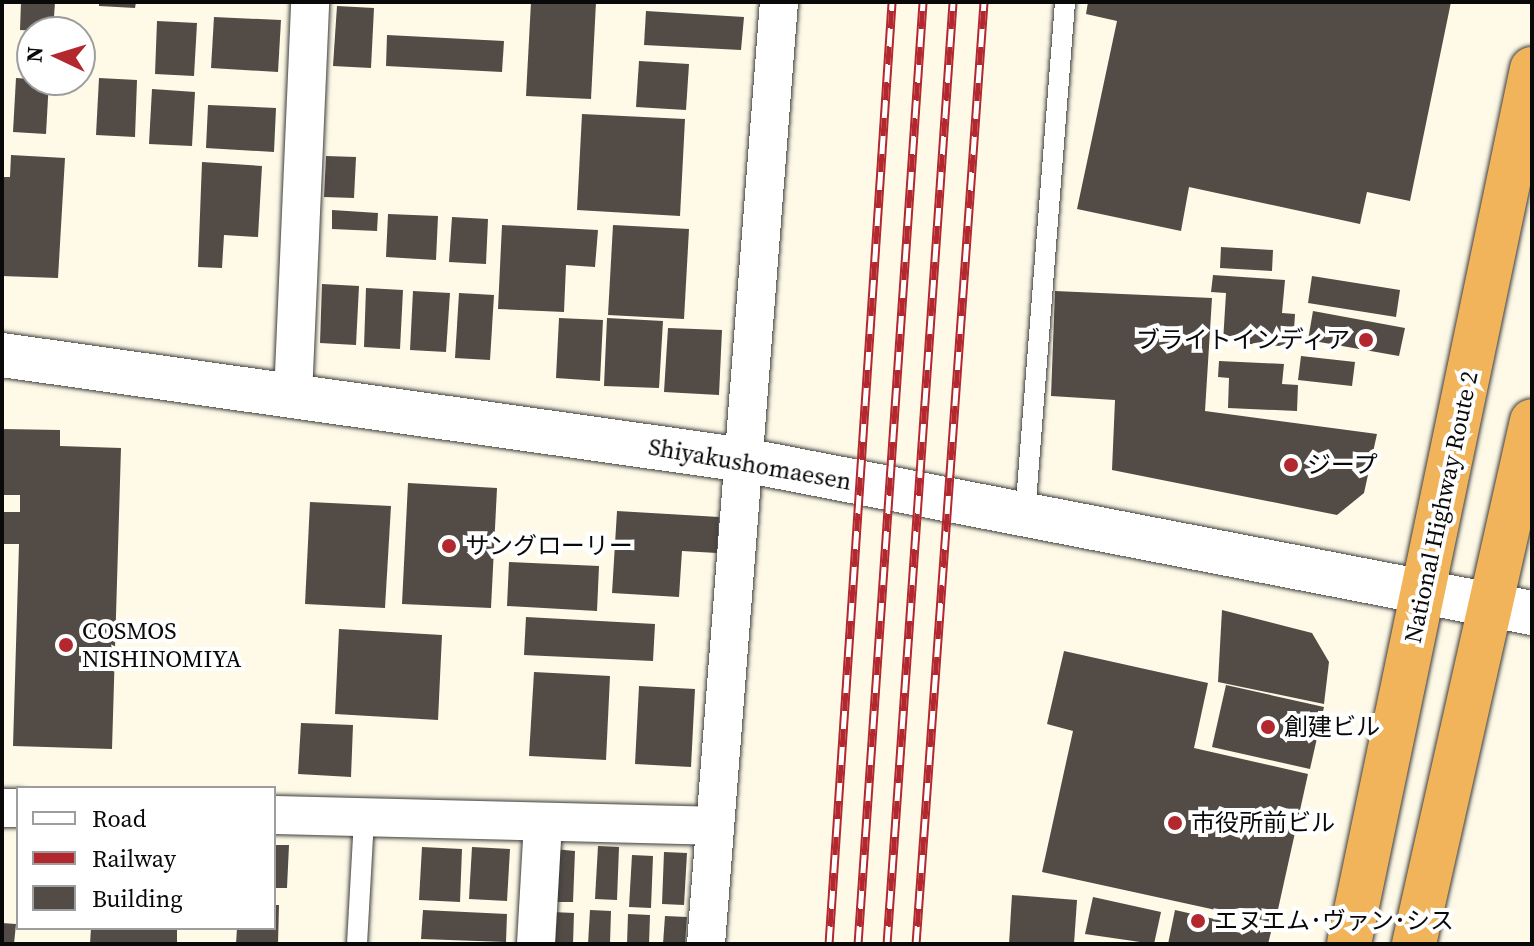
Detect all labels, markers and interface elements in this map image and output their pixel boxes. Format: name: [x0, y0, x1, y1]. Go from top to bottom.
north arrow: [16, 16, 96, 96]
text: N: [19, 45, 50, 64]
place label: ブライトインディア: [1134, 326, 1350, 354]
marker: ブライトインディア: [1357, 331, 1375, 349]
street label: National Highway Route 2: [1398, 369, 1484, 645]
street label: Shiyakushomaesen: [646, 432, 854, 496]
place label: ジープ: [1307, 451, 1379, 479]
marker: ジープ: [1282, 456, 1300, 474]
place label: サングローリー: [465, 532, 633, 560]
marker: サングローリー: [440, 537, 458, 555]
place label: COSMOS NISHINOMIYA: [82, 617, 241, 673]
marker: COSMOS NISHINOMIYA: [57, 636, 75, 654]
place label: 創建ビル: [1284, 713, 1380, 741]
marker: 創建ビル: [1259, 718, 1277, 736]
legend: [16, 786, 276, 930]
text: Road: [92, 802, 146, 835]
place label: 市役所前ビル: [1191, 809, 1335, 837]
marker: 市役所前ビル: [1166, 814, 1184, 832]
text: Railway: [92, 842, 176, 875]
text: Building: [92, 882, 183, 915]
place label: エヌエム･ヴァン･シス: [1214, 907, 1454, 935]
marker: エヌエム･ヴァン･シス: [1189, 912, 1207, 930]

